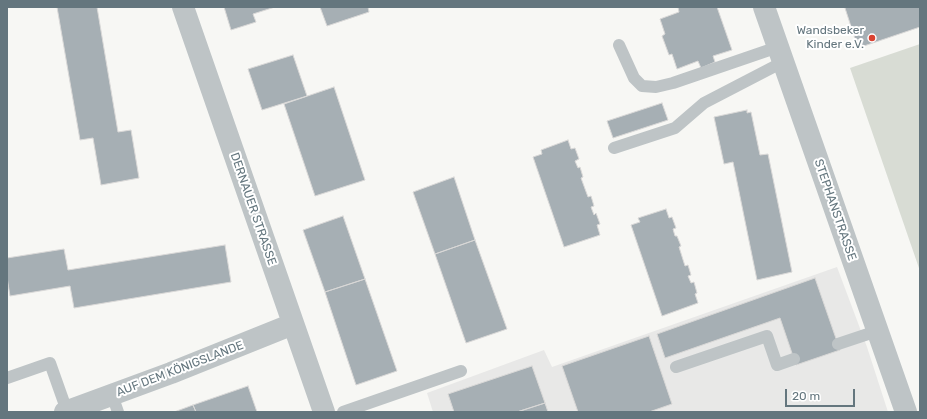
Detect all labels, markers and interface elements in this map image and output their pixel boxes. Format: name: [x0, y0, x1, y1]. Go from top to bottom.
place label: Wandsbeker Kinder e.V.: [796, 24, 864, 52]
marker: Wandsbeker Kinder e.V.: [867, 33, 877, 43]
street label: DERNAUER STRASSE: [227, 151, 279, 267]
street label: STEPHANSTRASSE: [811, 157, 859, 263]
street label: AUF DEM KÖNIGSLANDE: [114, 338, 246, 400]
scale bar: [787, 381, 857, 407]
text: 20 m: [792, 389, 820, 403]

